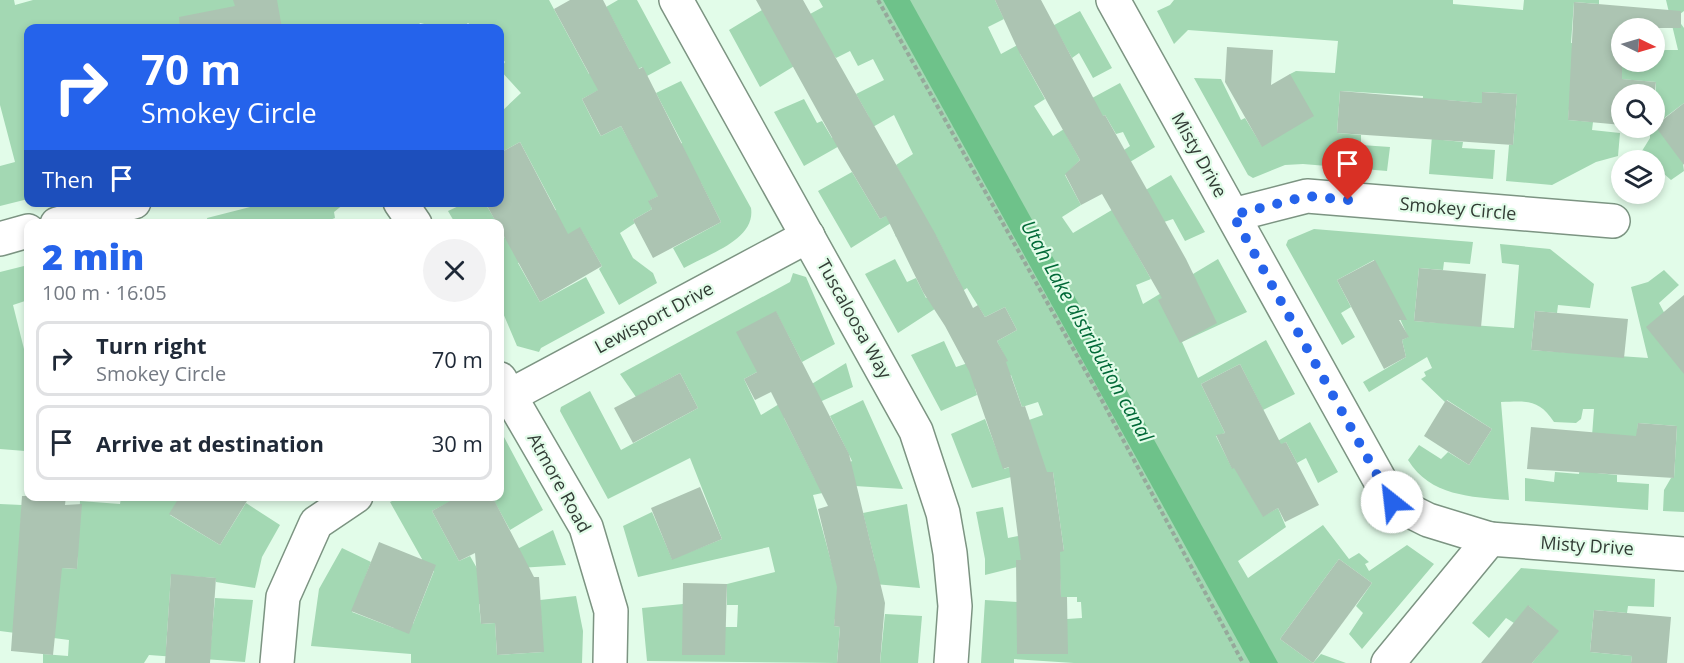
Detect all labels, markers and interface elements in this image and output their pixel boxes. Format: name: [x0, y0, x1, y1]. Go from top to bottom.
north arrow: [1611, 18, 1665, 72]
map controls: [1611, 18, 1665, 204]
text: 70 m: [141, 40, 241, 97]
icon: right: [42, 48, 120, 126]
button: search: [1611, 84, 1665, 138]
text: Smokey Circle: [141, 94, 317, 131]
street label: Misty Drive: [1167, 108, 1233, 201]
pin: [1322, 138, 1373, 200]
icon: arrive: [1331, 147, 1364, 180]
button: layers: [1611, 150, 1665, 204]
icon: arrive: [105, 162, 138, 195]
text: Then: [42, 164, 93, 194]
street label: Smokey Circle: [1399, 191, 1517, 225]
water label: Utah Lake distribution canal: [1015, 215, 1160, 447]
text: 2 min: [42, 232, 144, 281]
button: close: [423, 239, 486, 302]
street label: Tuscaloosa Way: [812, 254, 898, 383]
street label: Lewisport Drive: [590, 276, 717, 358]
text: 100 m · 16:05: [42, 279, 167, 306]
text: Turn right: [96, 330, 207, 360]
icon: right: [45, 342, 78, 375]
text: 70 m: [432, 344, 483, 374]
text: Smokey Circle: [96, 360, 226, 387]
icon: arrive: [45, 426, 78, 459]
text: Arrive at destination: [96, 428, 324, 458]
text: 30 m: [432, 428, 483, 458]
street label: Atmore Road: [523, 428, 597, 537]
position arrow: [1360, 470, 1424, 534]
street label: Misty Drive: [1540, 530, 1635, 560]

